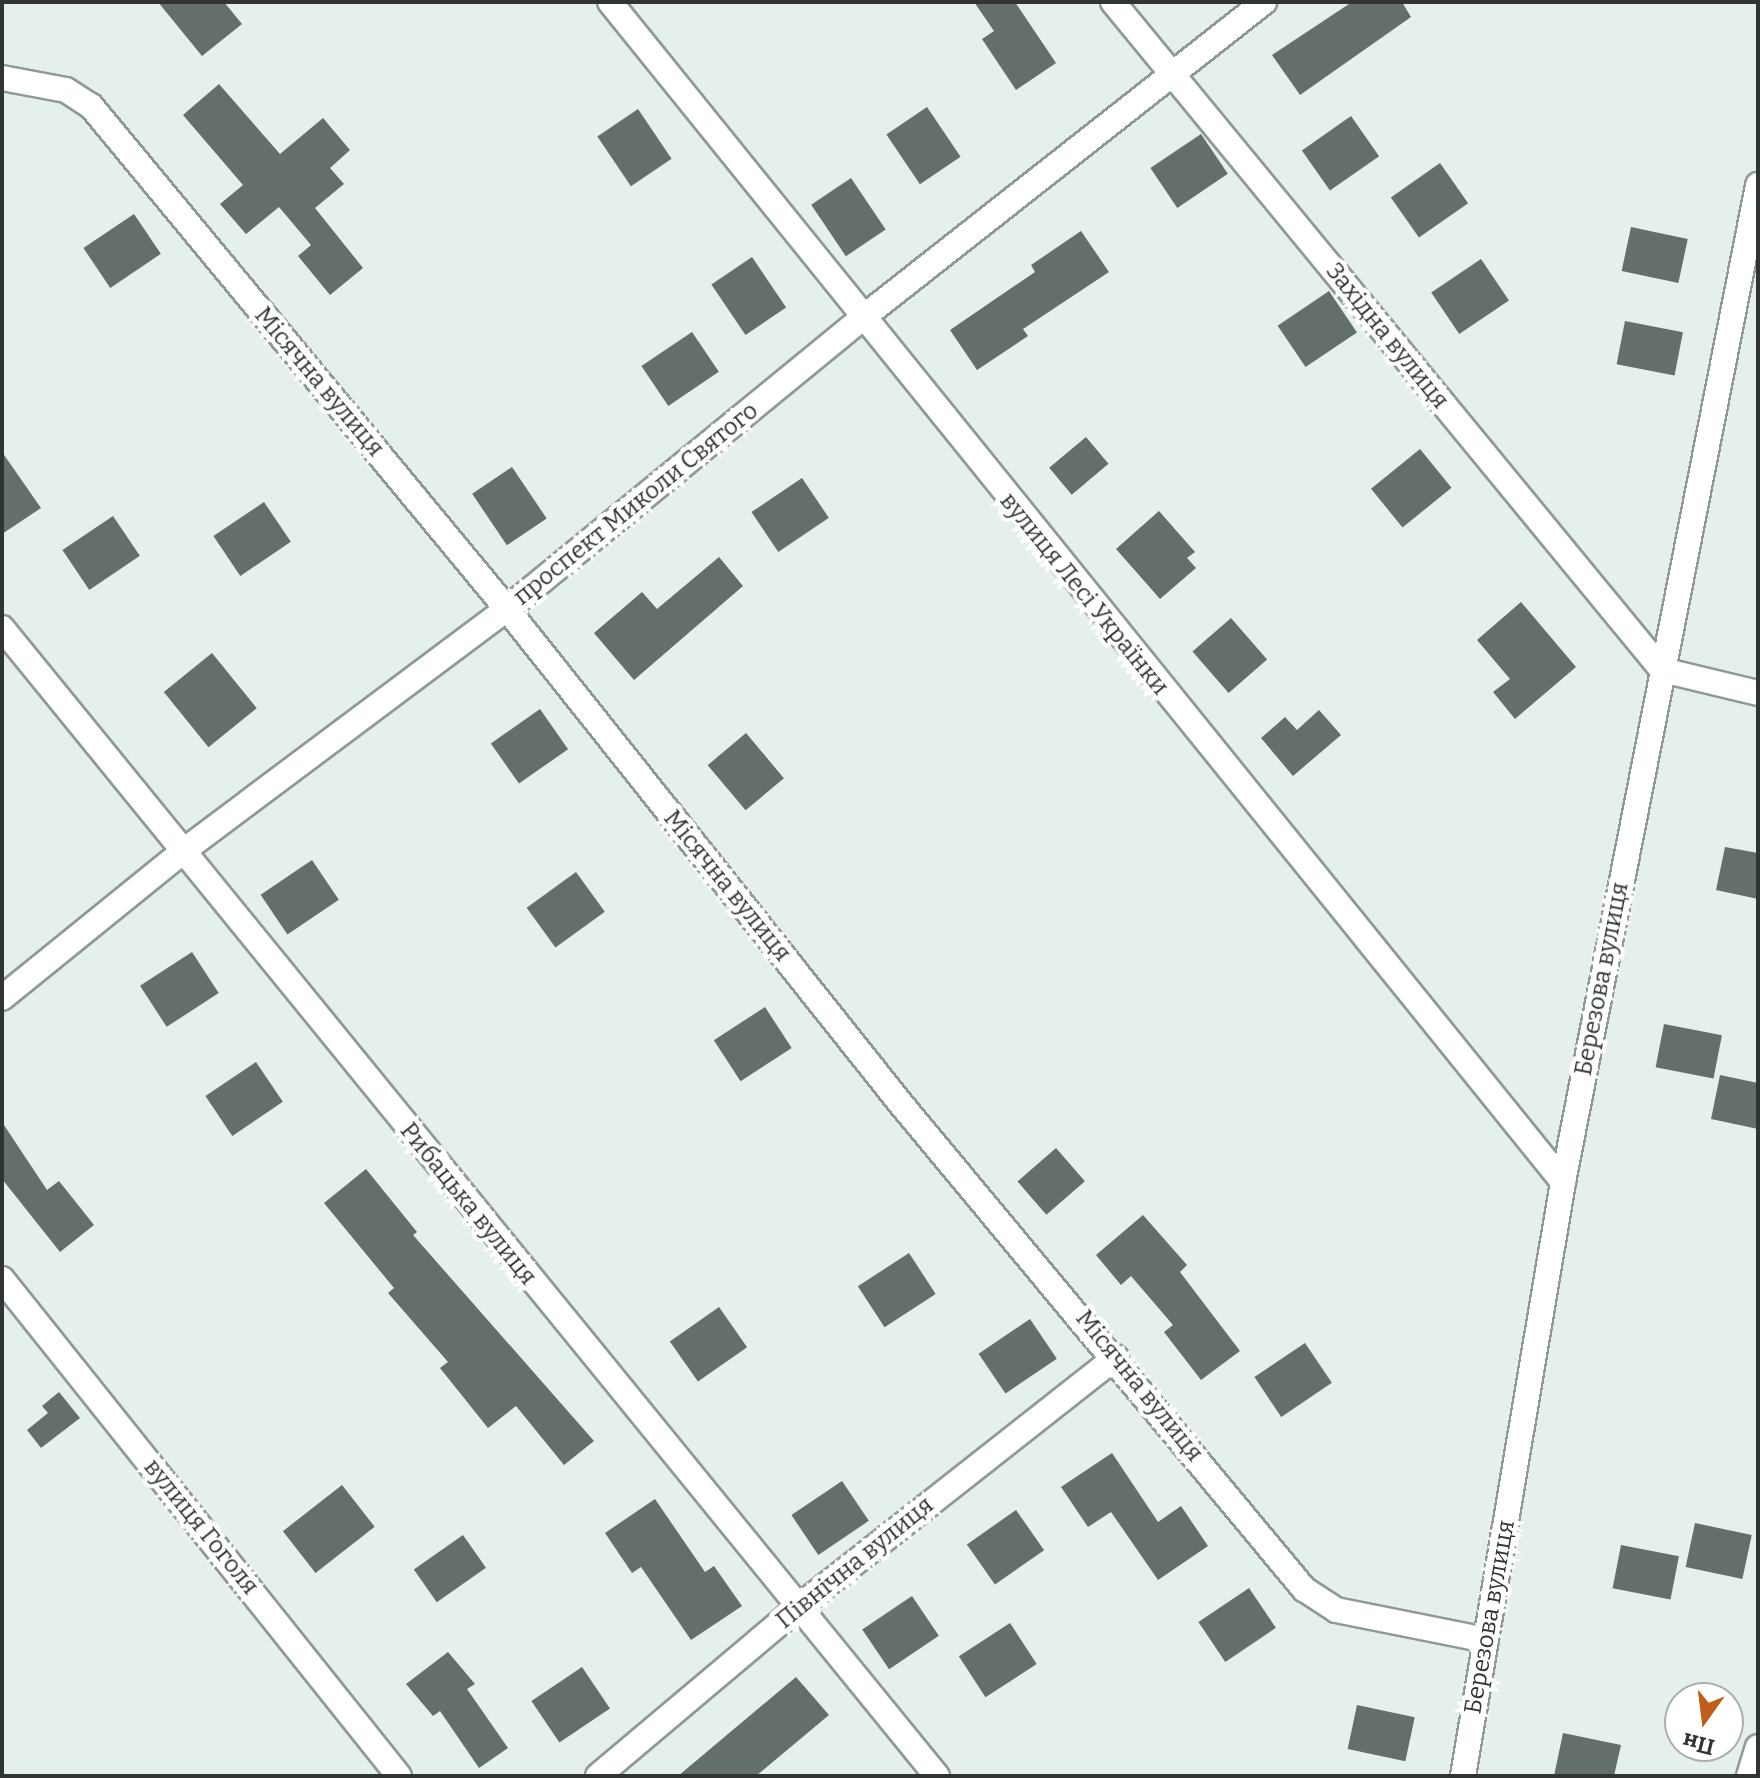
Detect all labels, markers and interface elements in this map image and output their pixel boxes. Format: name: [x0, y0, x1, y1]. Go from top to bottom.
street label: Західна вулиця: [1319, 257, 1455, 415]
street label: Місячна вулиця: [248, 302, 390, 462]
street label: проспект Миколи Святого: [508, 397, 764, 611]
street label: вулиця Лесі Українки: [994, 487, 1174, 701]
street label: Місячна вулиця: [657, 805, 797, 967]
street label: Березова вулиця: [1569, 880, 1635, 1078]
street label: Рибацька вулиця: [394, 1117, 542, 1291]
street label: Місячна вулиця: [1069, 1305, 1209, 1467]
street label: вулиця Гоголя: [138, 1453, 264, 1601]
street label: Північна вулиця: [771, 1491, 939, 1635]
street label: Березова вулиця: [1459, 1518, 1521, 1716]
north arrow: [1664, 1682, 1744, 1762]
text: Пн: [1680, 1727, 1717, 1761]

